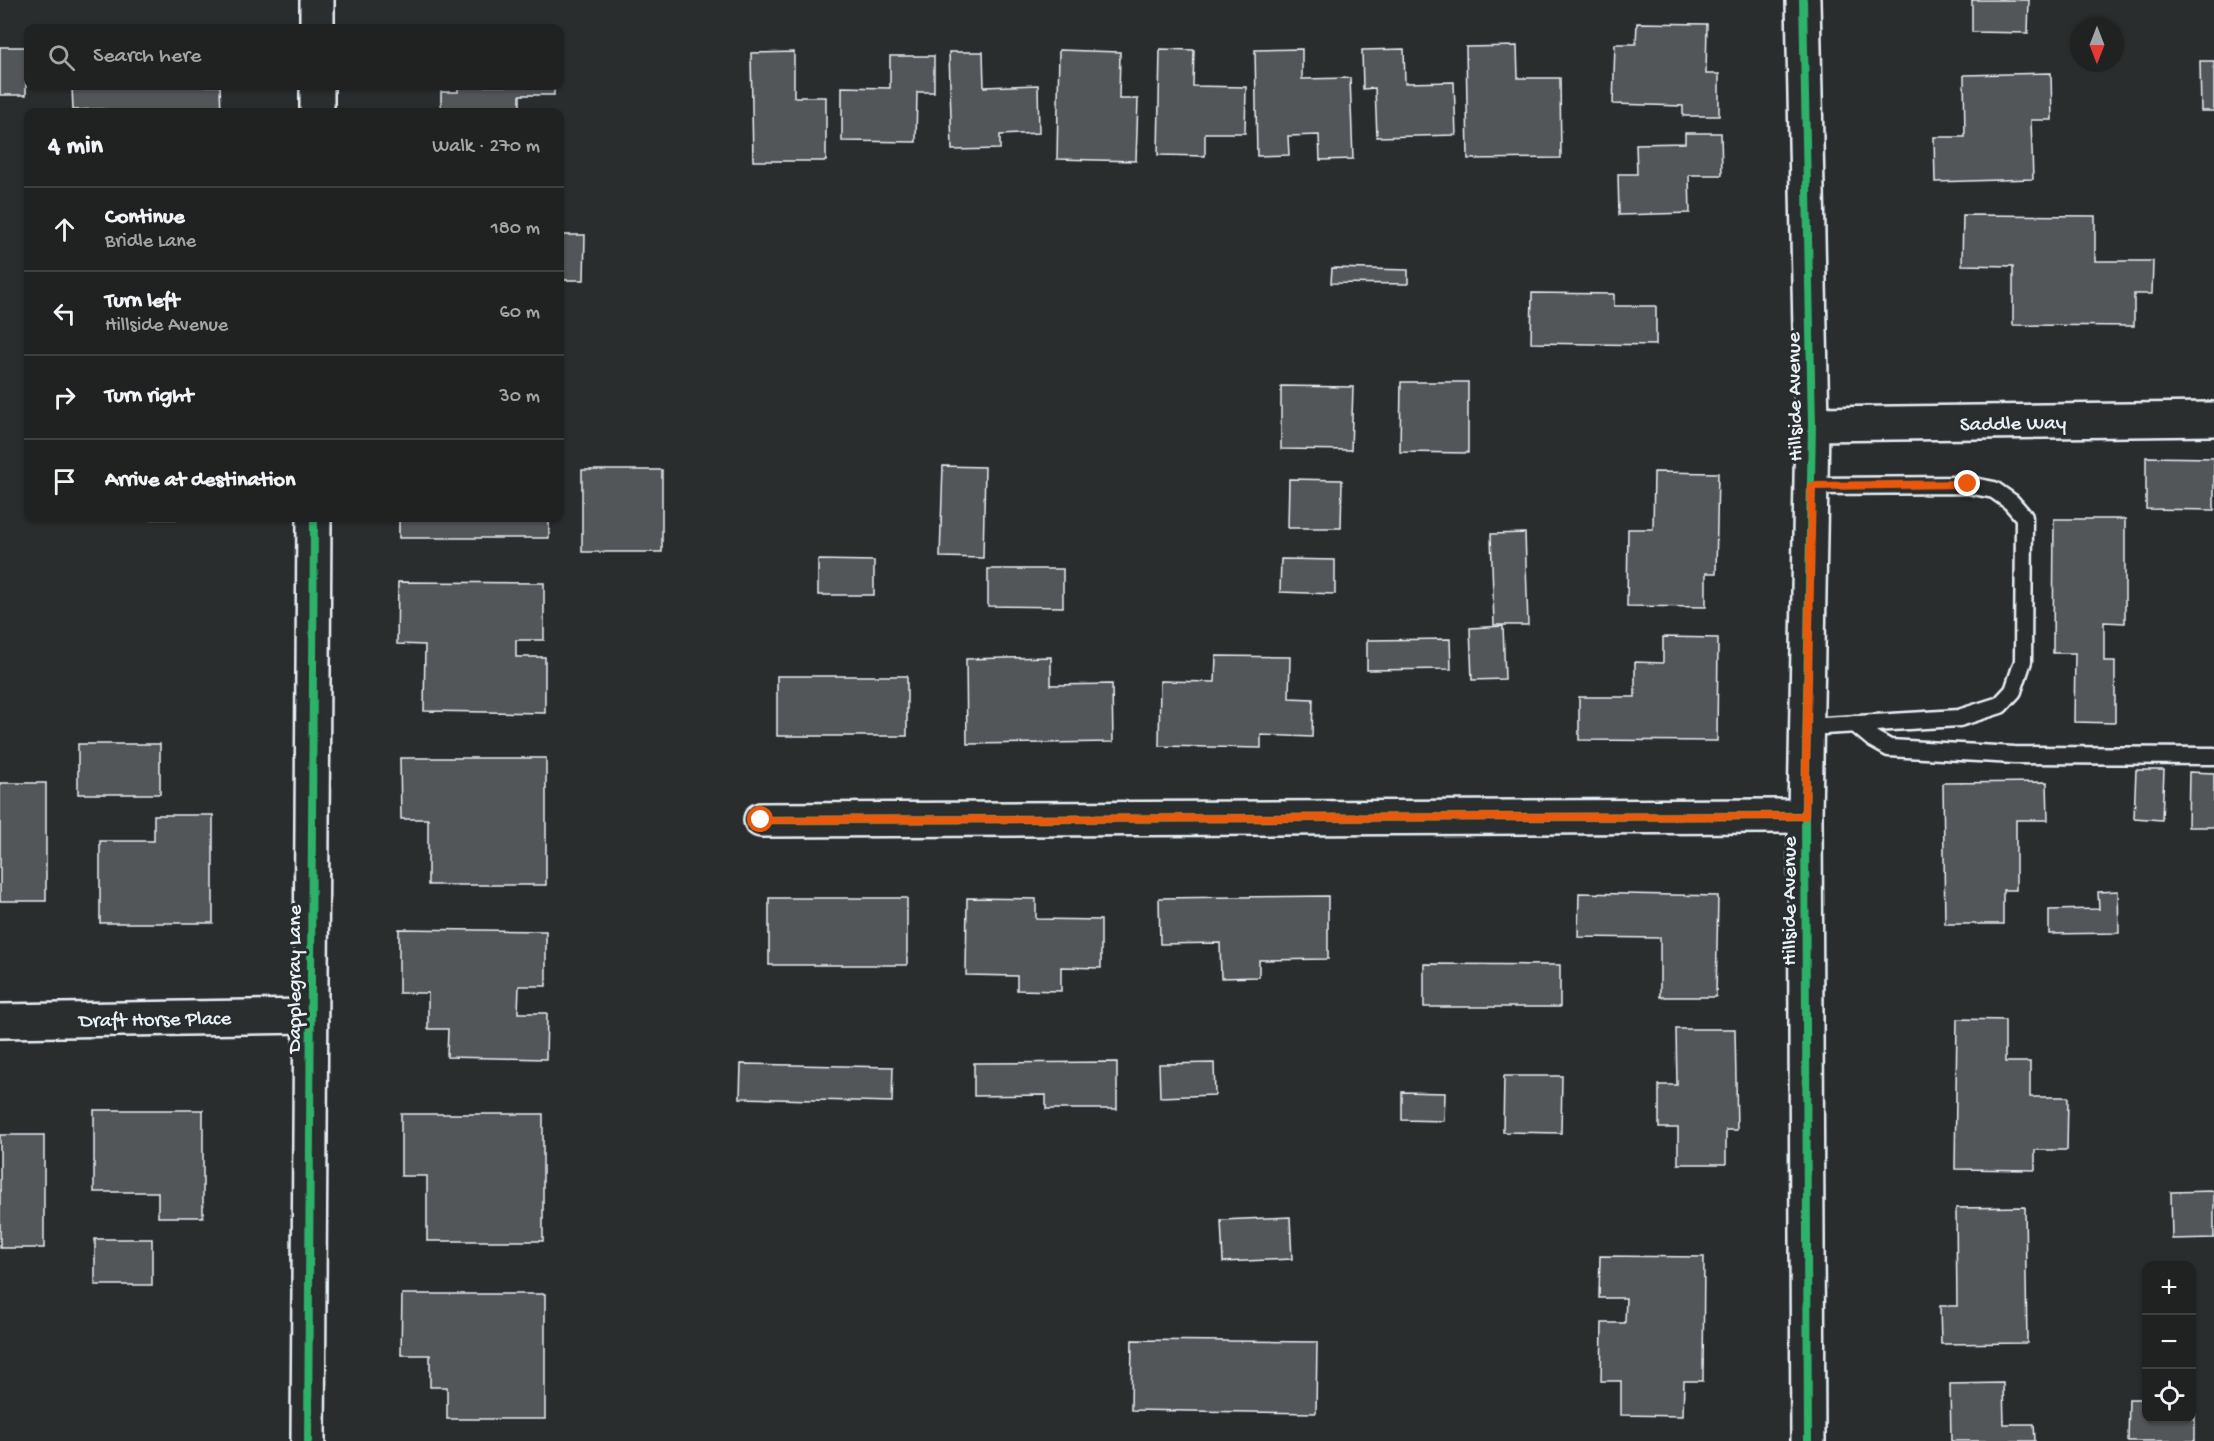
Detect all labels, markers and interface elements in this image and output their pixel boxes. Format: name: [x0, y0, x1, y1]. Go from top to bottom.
north arrow: [2070, 18, 2124, 72]
search box: [24, 24, 564, 90]
icon: search: [45, 41, 78, 74]
text: Search here: [93, 44, 201, 70]
text: 4 min: [48, 132, 103, 163]
text: Walk · 270 m: [432, 136, 540, 159]
text: Continue: [105, 205, 185, 231]
icon: ahead: [48, 213, 81, 246]
text: 180 m: [491, 218, 540, 241]
text: Bridle Lane: [105, 231, 196, 254]
text: Turn left: [105, 289, 179, 315]
icon: left: [48, 297, 81, 330]
text: 60 m: [500, 302, 540, 325]
text: Hillside Avenue: [105, 315, 228, 338]
street label: Hillside Avenue: [1783, 331, 1810, 462]
icon: right: [48, 381, 81, 414]
text: Turn right: [105, 384, 193, 410]
text: 30 m: [499, 386, 540, 409]
street label: Saddle Way: [1960, 412, 2066, 439]
icon: arrive: [48, 465, 81, 498]
text: Arrive at destination: [105, 468, 295, 494]
route end: [1954, 470, 1980, 496]
route start: [747, 806, 773, 832]
street label: Hillside Avenue: [1779, 835, 1804, 966]
street label: Dapplegray Lane: [284, 904, 309, 1055]
street label: Draft Horse Place: [77, 1008, 233, 1035]
map controls: [2142, 1261, 2196, 1423]
button: +: [2142, 1261, 2196, 1315]
button: −: [2142, 1315, 2196, 1369]
button: locate: [2142, 1369, 2196, 1423]

